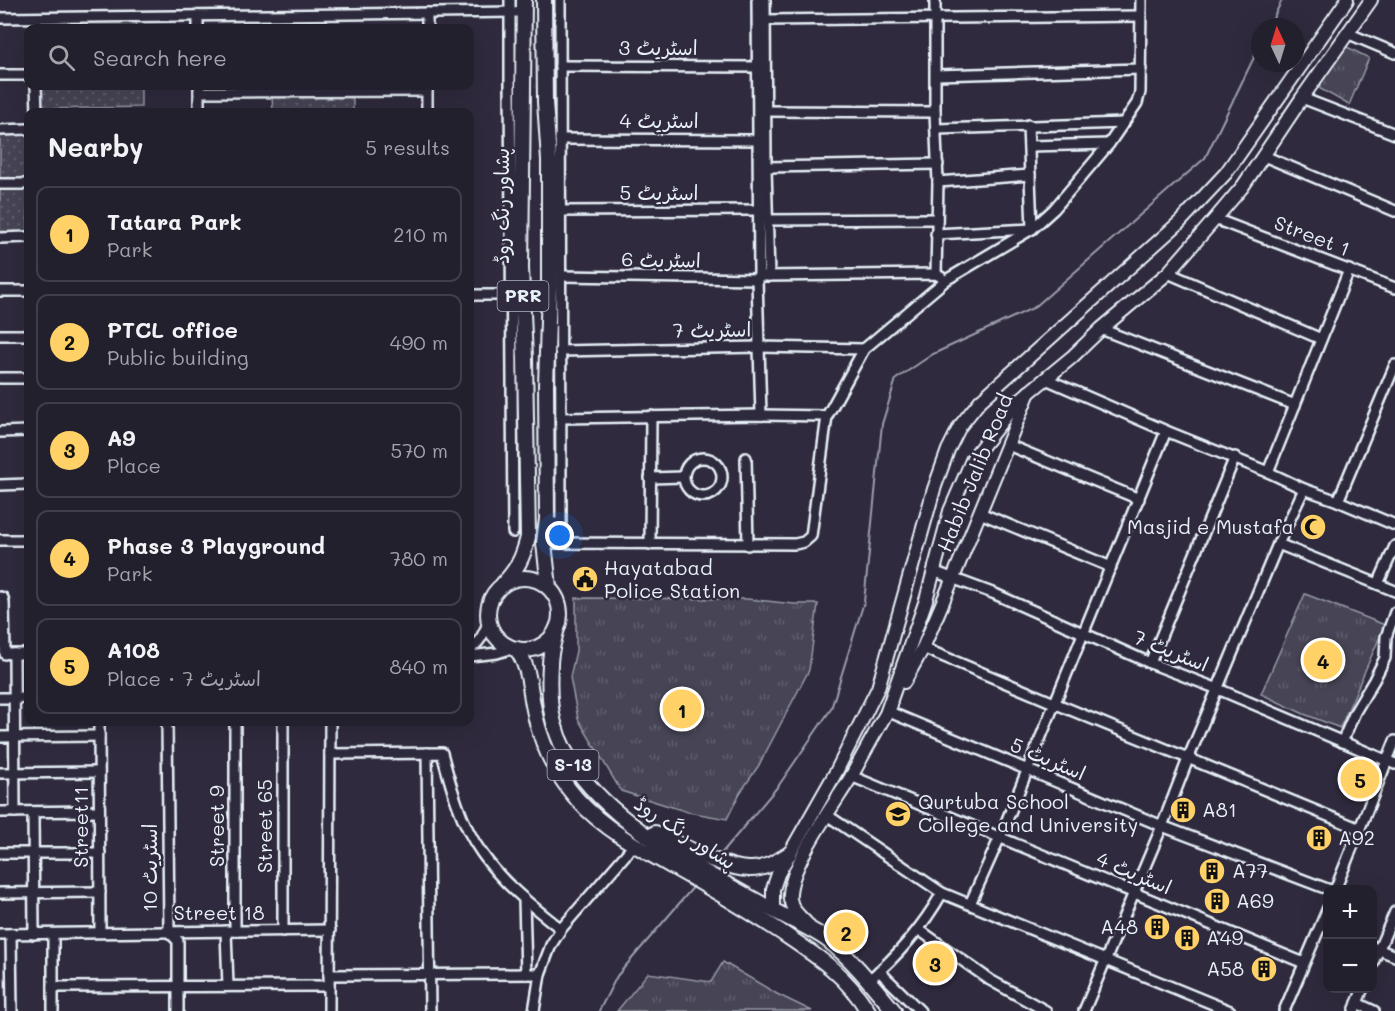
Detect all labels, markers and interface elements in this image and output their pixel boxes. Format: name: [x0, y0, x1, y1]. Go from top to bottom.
north arrow: [1251, 18, 1305, 72]
search box: [24, 24, 474, 90]
street label: اسٹریٹ 3: [618, 34, 698, 60]
icon: search: [45, 41, 78, 74]
text: Search here: [93, 43, 227, 72]
street label: اسٹریٹ 4: [619, 107, 699, 133]
text: Nearby: [48, 130, 143, 164]
text: 5 results: [365, 134, 450, 160]
street label: پشاور رنگ روڈ: [488, 148, 515, 264]
street label: اسٹریٹ 5: [619, 179, 699, 205]
text: Tatara Park: [107, 207, 242, 236]
street label: Street 1: [1271, 209, 1354, 261]
text: 1: [65, 221, 74, 247]
text: 210 m: [393, 221, 448, 247]
text: Park: [107, 236, 152, 262]
street label: اسٹریٹ 6: [621, 245, 701, 273]
road number: PRR: [498, 281, 548, 311]
text: PTCL office: [107, 315, 238, 344]
street label: اسٹریٹ 7: [672, 315, 751, 343]
text: 2: [64, 329, 75, 355]
text: 490 m: [390, 329, 448, 355]
text: Public building: [107, 344, 249, 370]
street label: Habib Jalib Road: [931, 390, 1018, 556]
text: A9: [107, 423, 136, 452]
text: 3: [64, 437, 76, 463]
text: 570 m: [391, 437, 448, 463]
text: Place: [107, 452, 161, 478]
mosque icon: Masjid e Mustafa: [1298, 512, 1328, 542]
place label: Masjid e Mustafa: [1127, 513, 1294, 539]
your location: [545, 521, 574, 550]
text: Phase 3 Playground: [107, 531, 325, 560]
text: 4: [63, 545, 76, 571]
text: 780 m: [390, 545, 448, 571]
place label: Hayatabad Police Station: [604, 554, 740, 603]
text: Park: [107, 560, 152, 586]
public building icon: Hayatabad Police Station: [570, 564, 600, 594]
street label: اسٹریٹ 7: [1130, 623, 1213, 677]
text: A108: [107, 635, 160, 664]
pin: 4: [1304, 638, 1342, 682]
text: 5: [64, 653, 75, 679]
text: 840 m: [389, 653, 448, 679]
text: Place · اسٹریٹ 7: [107, 665, 261, 691]
pin: 1: [662, 686, 702, 732]
street label: اسٹریٹ 5: [1007, 731, 1090, 785]
road number: S-13: [548, 750, 598, 780]
pin: 5: [1340, 756, 1380, 802]
street label: Street 65: [251, 779, 277, 873]
street label: Street 9: [203, 785, 229, 867]
street label: Street11: [67, 786, 93, 868]
place label: Qurtuba School College and University: [918, 788, 1138, 837]
street label: پشاور رنگ روڈ: [629, 790, 741, 876]
building icon: A81: [1168, 795, 1198, 825]
place label: A81: [1202, 796, 1237, 822]
school or university icon: Qurtuba School College and University: [883, 799, 913, 829]
building icon: A92: [1304, 823, 1334, 853]
street label: اسٹریٹ 10: [136, 824, 162, 912]
place label: A92: [1338, 824, 1375, 850]
street label: اسٹریٹ 4: [1093, 845, 1176, 900]
building icon: A77: [1197, 856, 1227, 886]
place label: A77: [1232, 857, 1268, 883]
map controls: [1323, 885, 1377, 993]
button: +: [1323, 885, 1377, 939]
building icon: A69: [1202, 886, 1232, 916]
place label: A69: [1236, 887, 1274, 913]
street label: Street 18: [173, 899, 265, 925]
pin: 2: [826, 910, 866, 954]
building icon: A48: [1142, 912, 1172, 942]
place label: A48: [1100, 913, 1138, 939]
building icon: A49: [1172, 923, 1202, 953]
place label: A49: [1206, 924, 1244, 950]
button: −: [1323, 939, 1377, 993]
pin: 3: [916, 940, 954, 986]
building icon: A58: [1249, 954, 1279, 984]
place label: A58: [1206, 955, 1244, 981]

